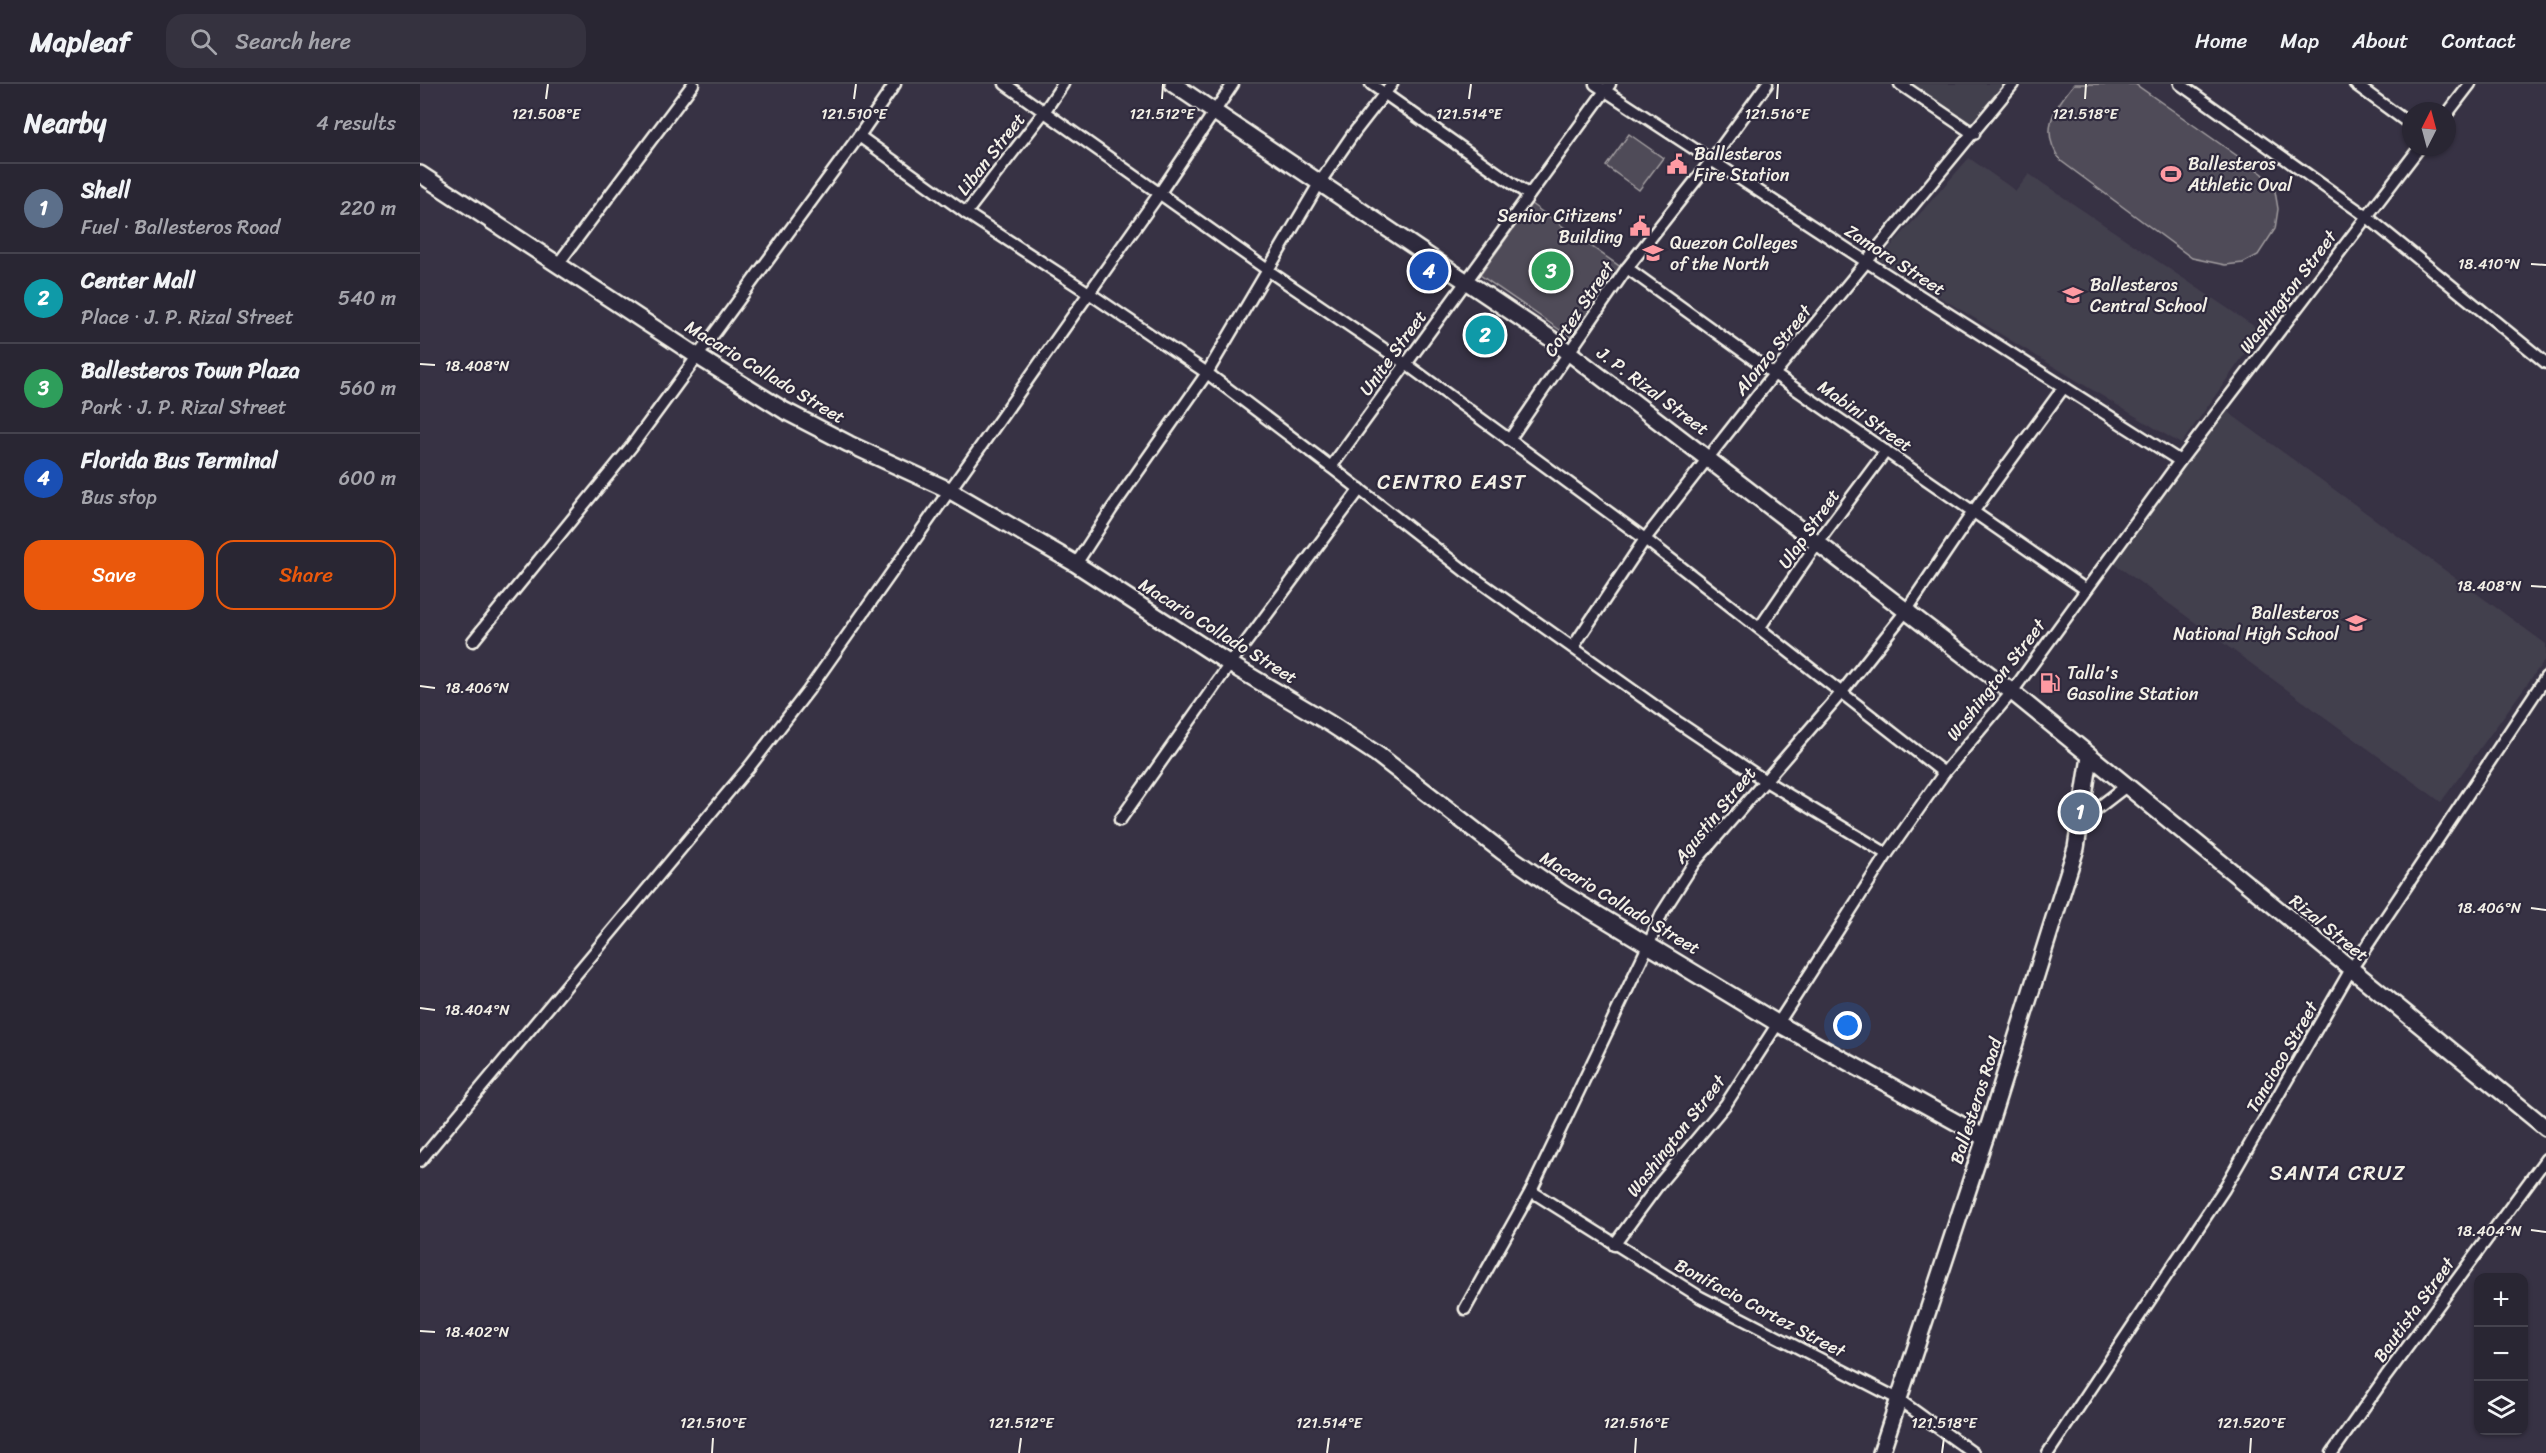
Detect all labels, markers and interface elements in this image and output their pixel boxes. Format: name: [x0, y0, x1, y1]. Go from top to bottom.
search box: [166, 14, 586, 68]
text: Mapleaf: [30, 17, 130, 66]
text: Search here: [235, 22, 351, 61]
text: Home: [2195, 22, 2247, 60]
text: Map: [2280, 22, 2319, 60]
text: About: [2352, 22, 2409, 60]
text: Contact: [2442, 22, 2516, 60]
icon: search: [187, 25, 220, 58]
text: Nearby: [24, 100, 106, 146]
text: 121.508°E: [512, 101, 582, 127]
text: 121.510°E: [821, 101, 889, 127]
text: 121.512°E: [1129, 101, 1196, 127]
text: 121.514°E: [1436, 101, 1504, 127]
text: 121.516°E: [1745, 101, 1811, 127]
text: 121.518°E: [2052, 101, 2119, 127]
north arrow: [2402, 102, 2456, 156]
street label: Liban Street: [948, 105, 1034, 203]
text: 4 results: [316, 106, 396, 141]
place label: Ballesteros Fire Station: [1694, 138, 1790, 191]
place label: Ballesteros Athletic Oval: [2187, 148, 2293, 201]
public building icon: Ballesteros Fire Station: [1665, 152, 1689, 176]
sports icon: Ballesteros Athletic Oval: [2159, 162, 2183, 186]
text: Shell: [81, 171, 130, 210]
text: 1: [39, 191, 48, 226]
text: 220 m: [340, 191, 396, 226]
place label: Senior Citizens' Building: [1497, 200, 1623, 253]
text: Fuel · Ballesteros Road: [81, 210, 280, 245]
public building icon: Senior Citizens' Building: [1628, 214, 1652, 238]
street label: Zamora Street: [1838, 215, 1952, 305]
street label: Washington Street: [2231, 223, 2346, 361]
place label: Quezon Colleges of the North: [1670, 227, 1798, 280]
school or university icon: Quezon Colleges of the North: [1641, 241, 1665, 265]
pin: 4: [1410, 248, 1448, 294]
pin: 3: [1532, 248, 1570, 294]
text: 18.410°N: [2458, 251, 2521, 277]
street label: Cortez Street: [1535, 254, 1623, 363]
text: Center Mall: [81, 261, 195, 300]
place label: Ballesteros Central School: [2090, 269, 2208, 322]
text: 2: [38, 281, 49, 316]
text: 540 m: [338, 281, 396, 316]
school or university icon: Ballesteros Central School: [2061, 283, 2085, 307]
street label: Alonzo Street: [1725, 297, 1820, 404]
text: Place · J. P. Rizal Street: [81, 300, 294, 335]
street label: Unite Street: [1351, 303, 1435, 403]
street label: Macario Collado Street: [678, 311, 852, 433]
pin: 2: [1466, 312, 1504, 358]
street label: J. P. Rizal Street: [1589, 337, 1716, 444]
text: Ballesteros Town Plaza: [81, 351, 300, 390]
text: 18.408°N: [445, 353, 510, 379]
text: 3: [38, 371, 49, 406]
text: 560 m: [339, 371, 396, 406]
street label: Mabini Street: [1811, 371, 1919, 461]
text: Park · J. P. Rizal Street: [81, 390, 287, 425]
text: Florida Bus Terminal: [81, 441, 278, 480]
text: 4: [37, 461, 50, 496]
text: 600 m: [339, 461, 396, 496]
district label: CENTRO EAST: [1377, 463, 1527, 501]
text: Bus stop: [81, 480, 157, 515]
street label: Ulap Street: [1770, 482, 1849, 576]
button: Save: [24, 540, 204, 610]
button: Share: [216, 540, 396, 610]
street label: Macario Collado Street: [1132, 569, 1304, 693]
text: 18.408°N: [2457, 573, 2522, 599]
place label: Ballesteros National High School: [2173, 597, 2340, 650]
street label: Washington Street: [1938, 611, 2055, 748]
school or university icon: Ballesteros National High School: [2344, 611, 2368, 635]
place label: Talla's Gasoline Station: [2067, 657, 2199, 710]
fuel station icon: Talla's Gasoline Station: [2038, 671, 2062, 695]
text: 18.406°N: [445, 675, 510, 701]
street label: Agustin Street: [1665, 759, 1765, 872]
pin: 1: [2060, 790, 2100, 834]
street label: Macario Collado Street: [1533, 842, 1707, 964]
street label: Rizal Street: [2282, 886, 2376, 970]
text: 18.406°N: [2457, 895, 2522, 921]
street label: Tancioco Street: [2237, 994, 2327, 1119]
text: 18.404°N: [444, 997, 510, 1023]
your location: [1833, 1011, 1862, 1040]
street label: Ballesteros Road: [1941, 1032, 2012, 1168]
street label: Washington Street: [1618, 1067, 1735, 1204]
district label: SANTA CRUZ: [2269, 1154, 2407, 1192]
text: 18.404°N: [2456, 1218, 2522, 1244]
street label: Bonifacio Cortez Street: [1669, 1249, 1852, 1367]
street label: Bautista Street: [2365, 1250, 2464, 1370]
map controls: [2474, 1273, 2528, 1435]
button: +: [2474, 1273, 2528, 1327]
text: 18.402°N: [445, 1319, 510, 1345]
button: −: [2474, 1327, 2528, 1381]
button: layers: [2474, 1381, 2528, 1435]
text: 121.510°E: [680, 1410, 748, 1436]
text: 121.512°E: [988, 1410, 1055, 1436]
text: 121.514°E: [1296, 1410, 1364, 1436]
text: 121.516°E: [1604, 1410, 1670, 1436]
text: 121.518°E: [1911, 1410, 1978, 1436]
text: 121.520°E: [2217, 1410, 2287, 1436]

